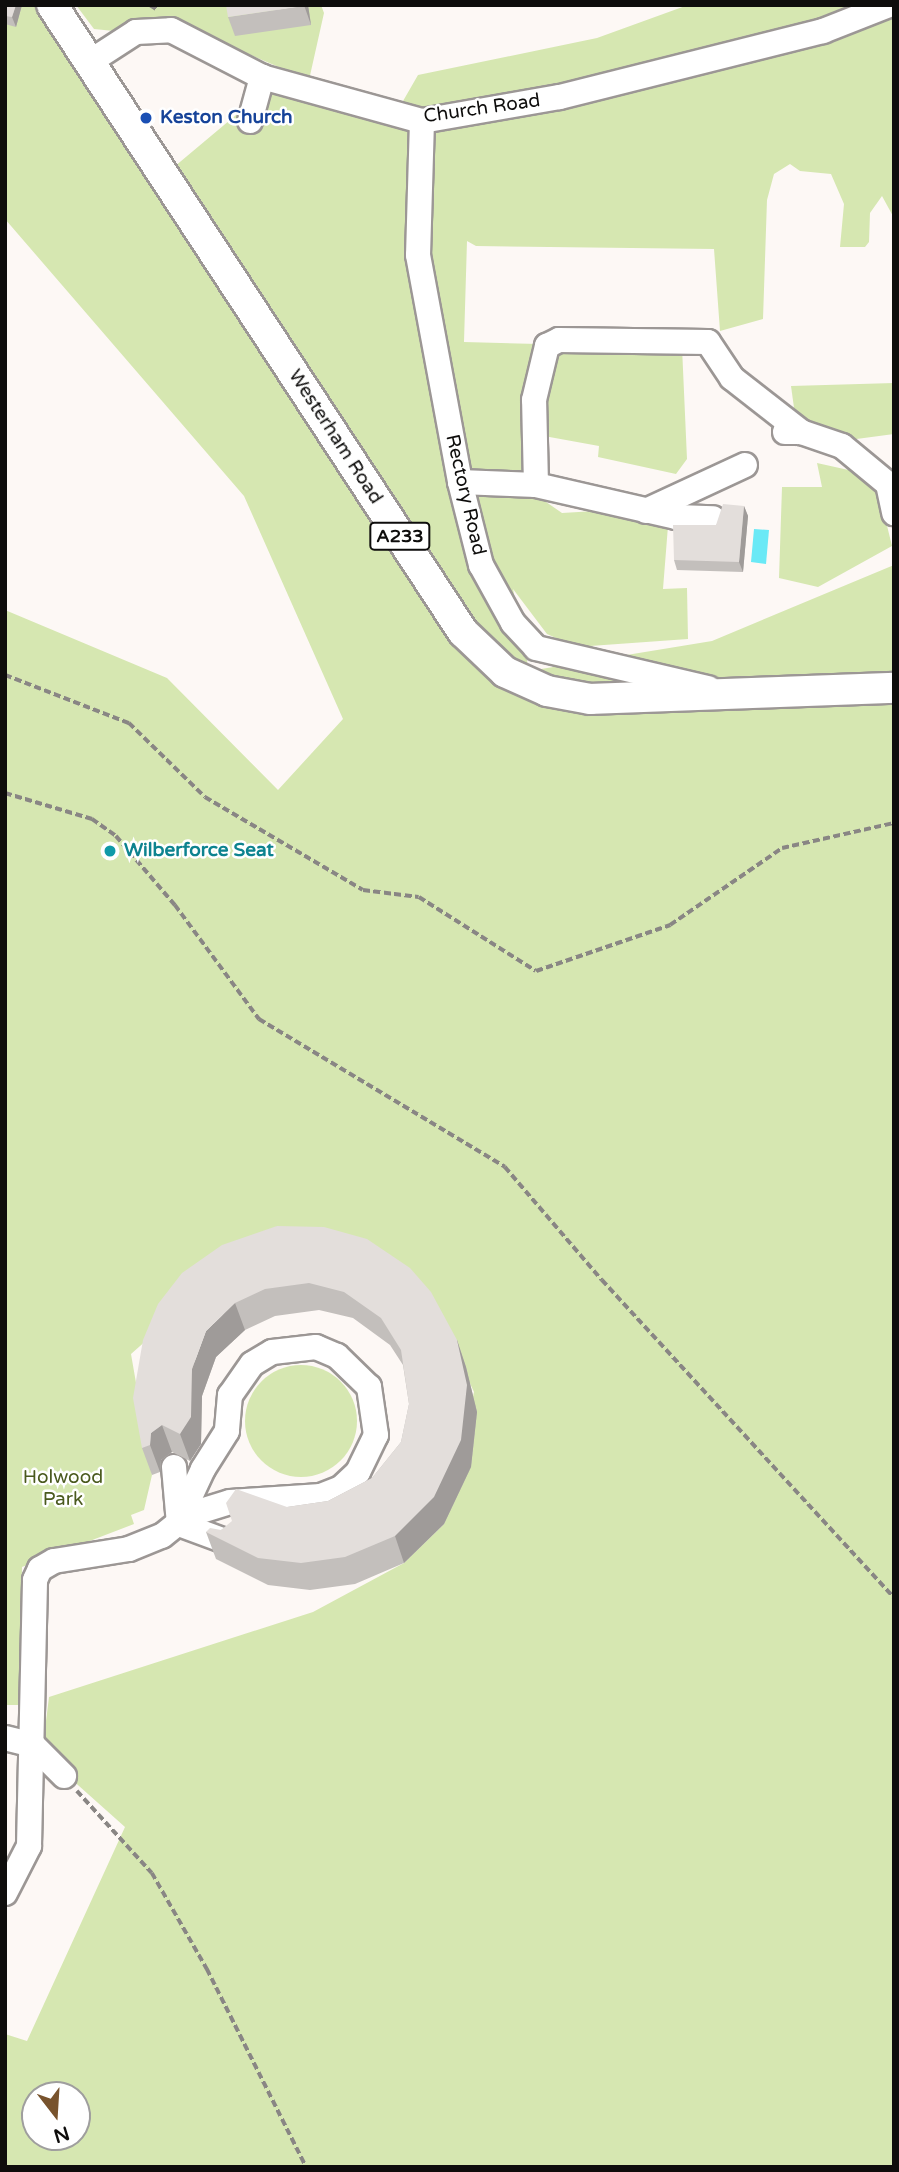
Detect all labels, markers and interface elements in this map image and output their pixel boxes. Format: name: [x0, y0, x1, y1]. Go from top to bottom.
street label: Church Road: [422, 90, 542, 128]
place label: Keston Church: [160, 107, 293, 129]
marker: Keston Church: [138, 110, 154, 126]
street label: Westerham Road: [283, 366, 387, 508]
street label: Rectory Road: [440, 432, 490, 558]
road number: A233: [368, 522, 432, 550]
place label: Wilberforce Seat: [124, 840, 274, 862]
marker: Wilberforce Seat: [102, 843, 118, 859]
park label: Holwood Park: [23, 1467, 103, 1511]
north arrow: [21, 2081, 91, 2151]
text: N: [51, 2121, 72, 2147]

